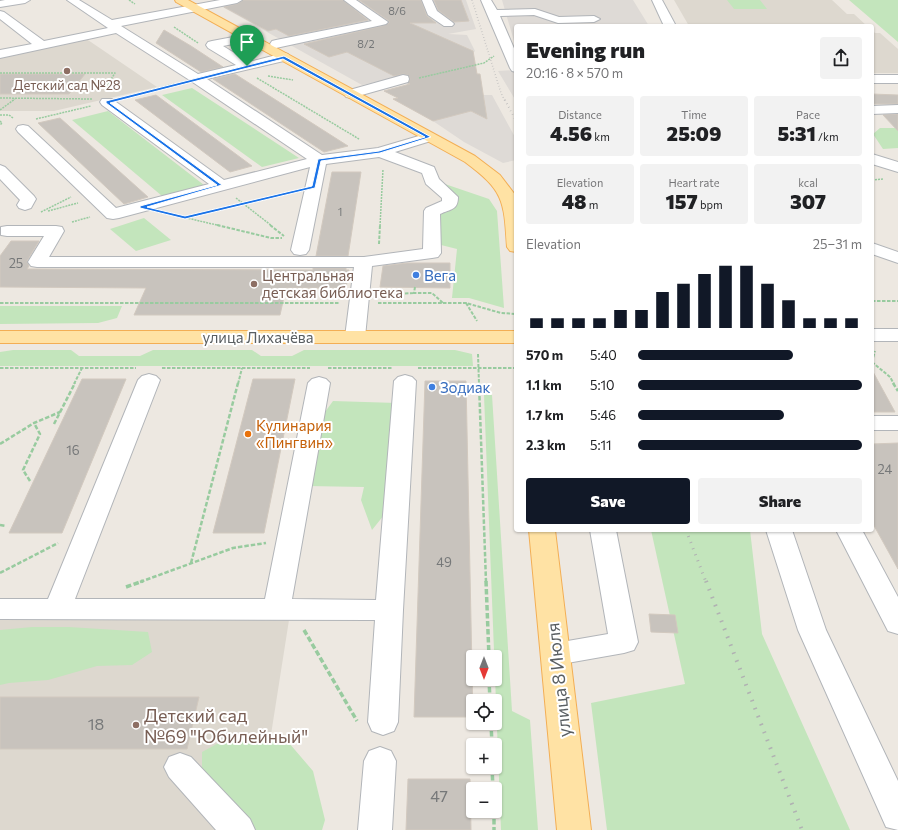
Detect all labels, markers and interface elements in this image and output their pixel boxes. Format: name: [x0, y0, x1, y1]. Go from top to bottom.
house number: 8/6: [388, 4, 406, 17]
pin: [230, 25, 264, 66]
icon: arrive: [236, 31, 258, 53]
text: Evening run: [526, 36, 645, 63]
house number: 8/2: [357, 37, 375, 50]
button: share: [820, 37, 862, 79]
text: 20:16 · 8 × 570 m: [526, 65, 623, 81]
marker: Детский сад №28: [62, 66, 72, 76]
place label: Детский сад №28: [13, 77, 121, 93]
text: Distance: [558, 108, 602, 121]
text: Time: [681, 108, 707, 121]
text: Pace: [796, 108, 820, 121]
text: 4.56: [550, 121, 592, 145]
text: 25:09: [667, 121, 721, 145]
text: 5:31: [777, 121, 816, 145]
text: km: [592, 130, 610, 143]
text: /km: [816, 130, 839, 143]
text: Elevation: [557, 176, 603, 189]
text: Heart rate: [668, 176, 720, 189]
text: kcal: [798, 176, 818, 189]
text: 48: [562, 189, 587, 213]
text: 157: [665, 189, 698, 213]
text: 307: [790, 189, 826, 213]
text: m: [587, 198, 598, 211]
text: bpm: [698, 198, 723, 211]
house number: 1: [338, 205, 342, 218]
text: Elevation: [526, 236, 581, 252]
text: 25–31 m: [813, 236, 862, 252]
house number: 25: [9, 255, 23, 271]
place label: Центральная детская библиотека: [262, 266, 403, 301]
place label: Вега: [424, 266, 456, 284]
marker: Вега: [411, 270, 421, 280]
marker: Центральная детская библиотека: [249, 279, 259, 289]
street label: улица Лихачёва: [202, 328, 314, 346]
text: 570 m: [526, 347, 563, 363]
text: 5:40: [590, 347, 617, 363]
text: 1.1 km: [526, 377, 562, 393]
text: 5:10: [590, 377, 615, 393]
place label: Зодиак: [440, 378, 491, 396]
marker: Зодиак: [427, 382, 437, 392]
text: 1.7 km: [526, 407, 564, 423]
text: 5:46: [590, 407, 616, 423]
place label: Кулинария «Пингвин»: [256, 416, 334, 451]
marker: Кулинария «Пингвин»: [243, 429, 253, 439]
text: 2.3 km: [526, 437, 566, 453]
text: 5:11: [590, 437, 612, 453]
house number: 16: [66, 442, 80, 458]
house number: 24: [878, 461, 893, 477]
button: Save: [526, 478, 690, 524]
button: Share: [698, 478, 862, 524]
house number: 49: [436, 554, 452, 570]
street label: улица 8 Июля: [541, 622, 575, 738]
north arrow: [466, 650, 502, 686]
map controls: [466, 650, 502, 818]
button: locate: [466, 694, 502, 730]
place label: Детский сад №69 "Юбилейный": [144, 704, 308, 747]
house number: 18: [88, 714, 104, 733]
marker: Детский сад №69 "Юбилейный": [131, 720, 141, 730]
button: +: [466, 738, 502, 774]
button: −: [466, 782, 502, 818]
house number: 47: [430, 786, 448, 805]

